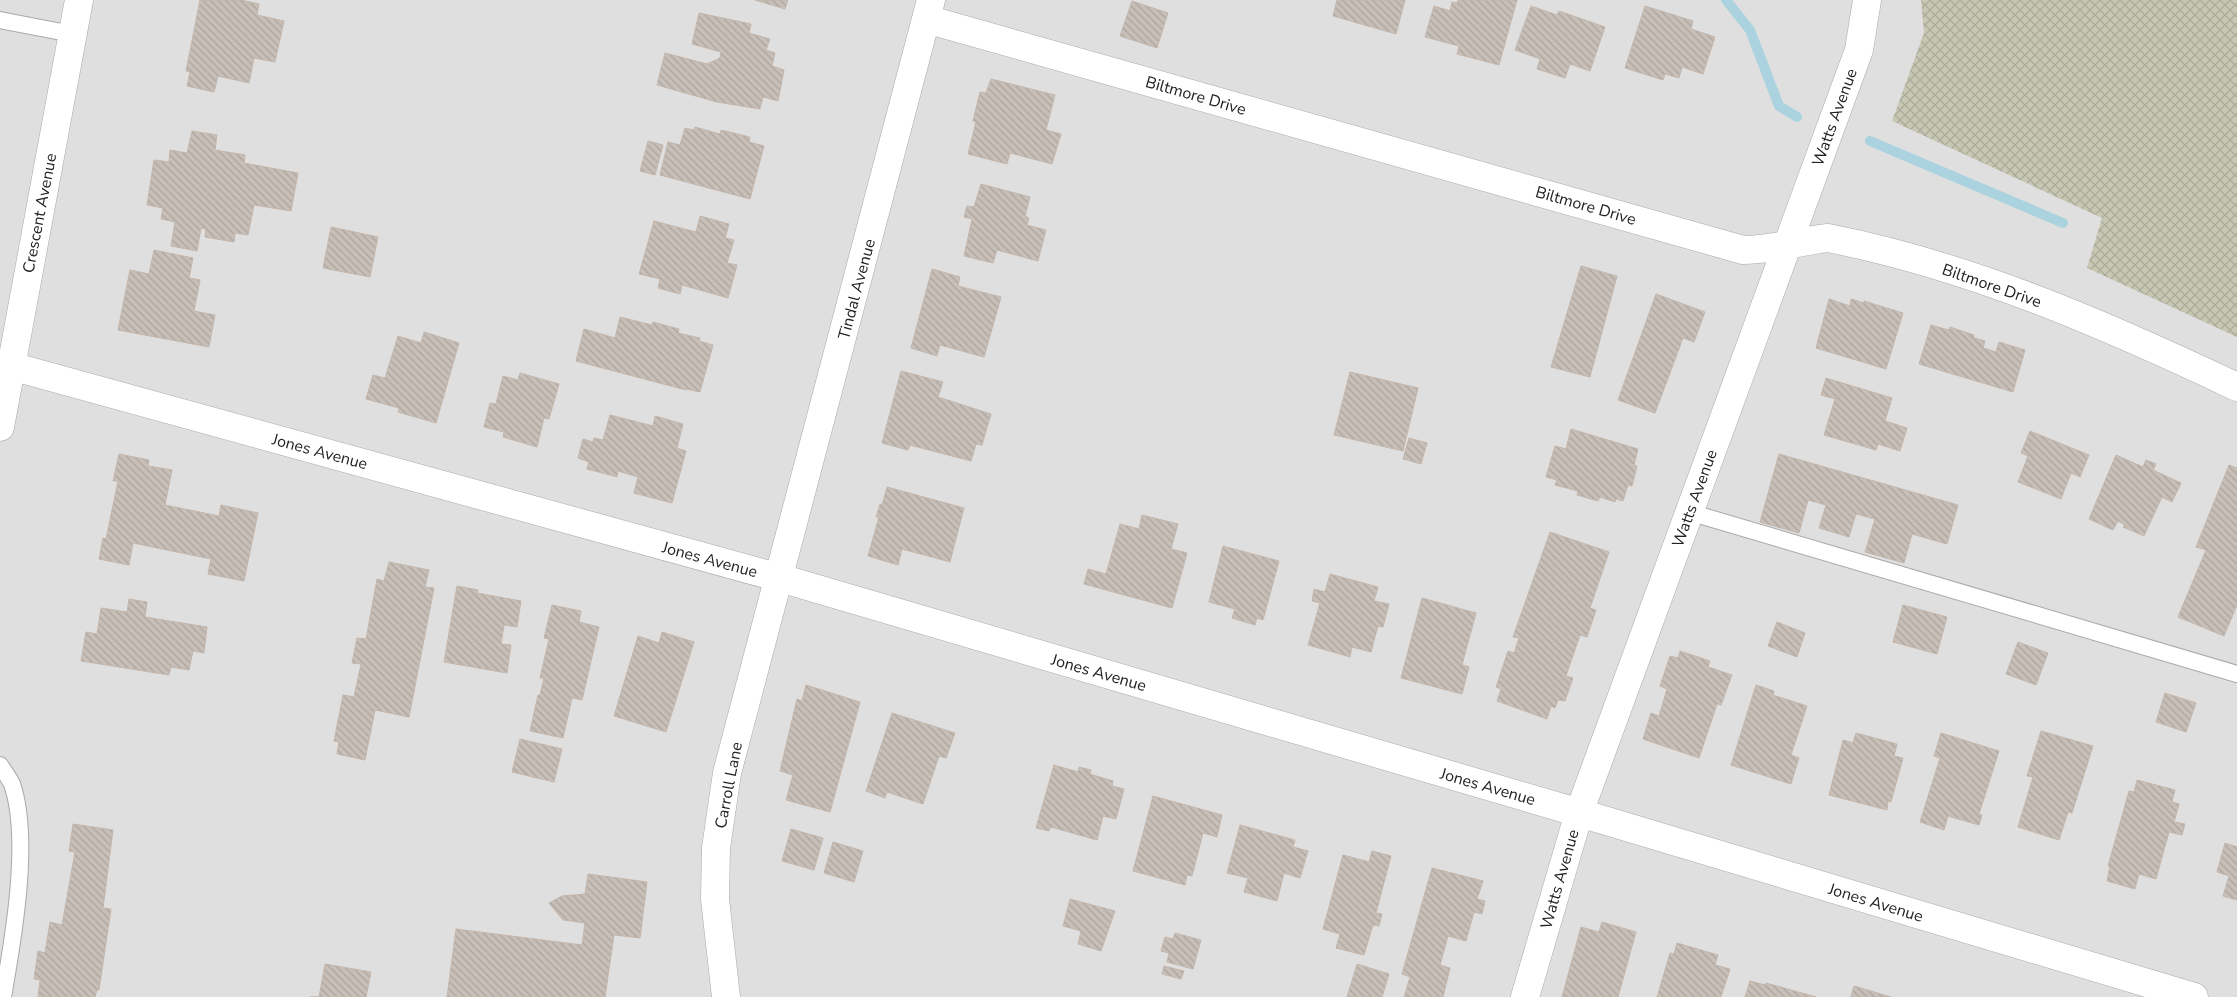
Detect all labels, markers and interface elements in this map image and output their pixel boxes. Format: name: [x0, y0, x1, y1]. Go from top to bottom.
street label: Watts Avenue: [1807, 65, 1863, 169]
street label: Biltmore Drive: [1143, 71, 1249, 121]
street label: Crescent Avenue: [18, 151, 62, 275]
street label: Biltmore Drive: [1533, 181, 1639, 231]
street label: Tindal Avenue: [833, 236, 881, 342]
street label: Biltmore Drive: [1939, 259, 2044, 313]
street label: Jones Avenue: [269, 428, 370, 475]
street label: Watts Avenue: [1667, 446, 1723, 550]
street label: Jones Avenue: [659, 536, 760, 583]
street label: Jones Avenue: [1048, 649, 1149, 697]
street label: Carroll Lane: [710, 740, 748, 830]
street label: Jones Avenue: [1437, 763, 1538, 811]
street label: Watts Avenue: [1535, 827, 1585, 932]
street label: Jones Avenue: [1825, 878, 1926, 928]

